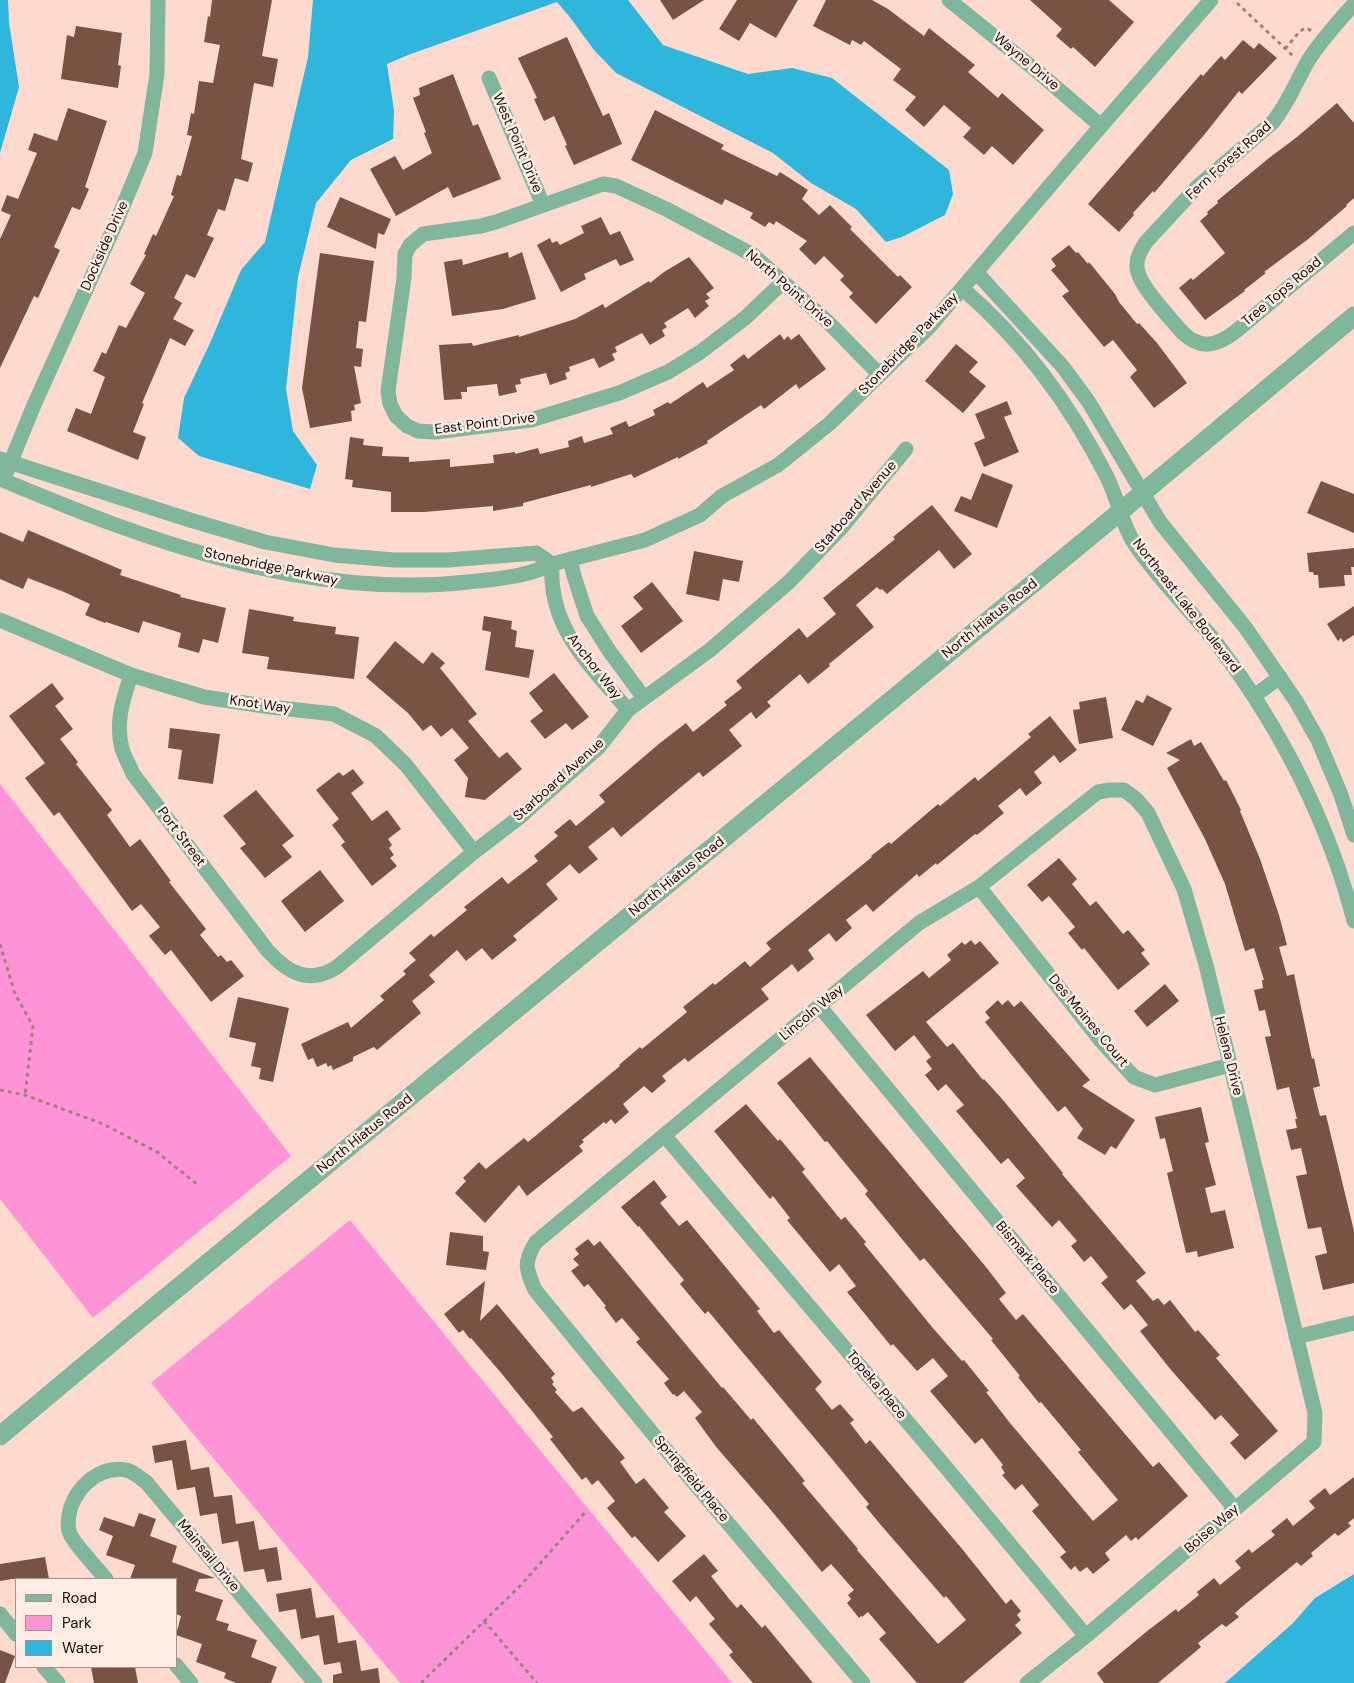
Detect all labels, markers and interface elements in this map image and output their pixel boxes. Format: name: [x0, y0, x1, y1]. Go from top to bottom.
street label: Wayne Drive: [990, 30, 1062, 94]
street label: West Point Drive: [488, 91, 546, 195]
street label: Fern Forest Road: [1183, 118, 1275, 204]
street label: Dockside Drive: [78, 198, 132, 294]
street label: North Point Drive: [742, 247, 836, 331]
street label: Tree Tops Road: [1239, 254, 1325, 330]
street label: Stonebridge Parkway: [856, 289, 962, 399]
street label: East Point Drive: [434, 409, 536, 439]
street label: Starboard Avenue: [812, 458, 900, 556]
street label: Northeast Lake Boulevard: [1128, 536, 1244, 676]
street label: Stonebridge Parkway: [203, 545, 339, 589]
street label: North Hiatus Road: [939, 575, 1041, 663]
street label: Anchor Way: [563, 631, 625, 703]
street label: Knot Way: [228, 692, 292, 718]
street label: Starboard Avenue: [510, 735, 608, 825]
street label: Port Street: [153, 804, 209, 870]
street label: North Hiatus Road: [626, 833, 728, 921]
street label: Des Moines Court: [1044, 971, 1132, 1071]
street label: Lincoln Way: [777, 981, 847, 1045]
street label: Helena Drive: [1210, 1015, 1246, 1097]
street label: North Hiatus Road: [314, 1090, 416, 1178]
street label: Bismark Place: [992, 1218, 1062, 1298]
street label: Topeka Place: [842, 1347, 910, 1423]
street label: Springfield Place: [650, 1432, 732, 1526]
street label: Boise Way: [1181, 1501, 1243, 1557]
street label: Mainsail Drive: [173, 1517, 243, 1595]
legend: [15, 1578, 178, 1668]
text: Road: [62, 1588, 97, 1608]
text: Park: [62, 1613, 92, 1633]
text: Water: [62, 1638, 103, 1658]

